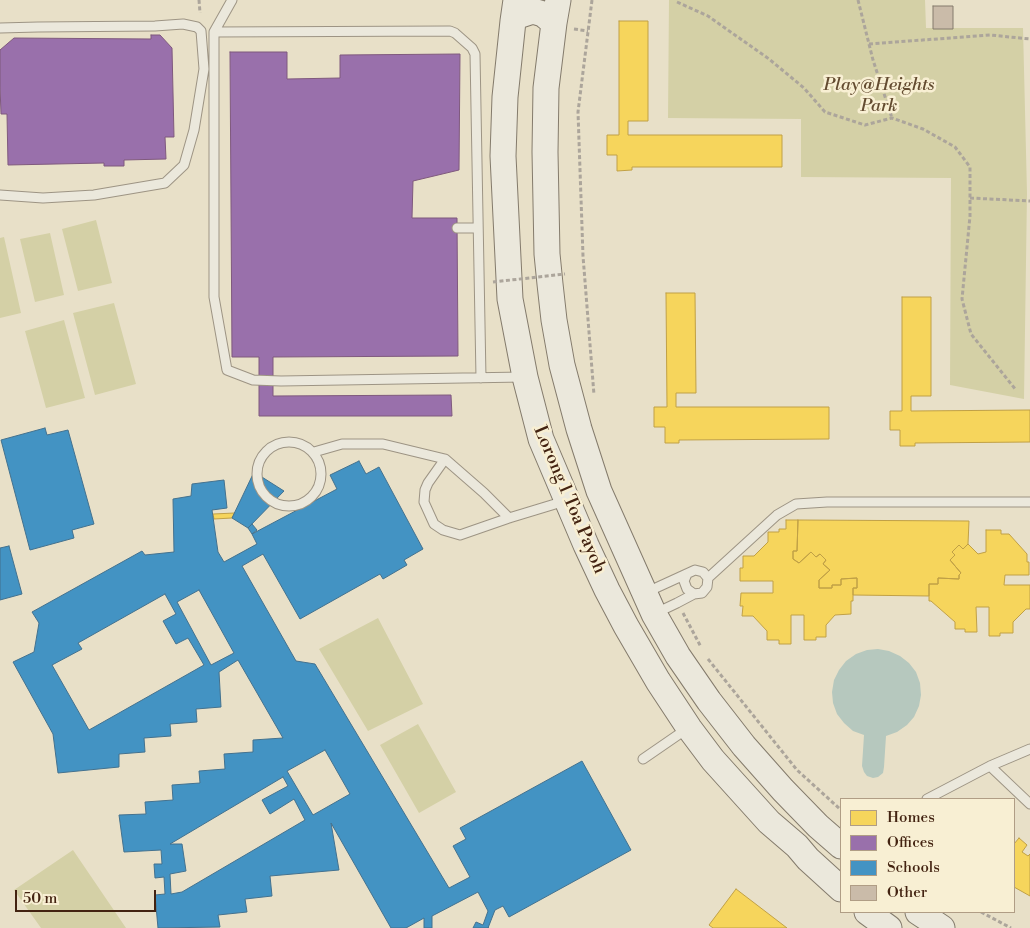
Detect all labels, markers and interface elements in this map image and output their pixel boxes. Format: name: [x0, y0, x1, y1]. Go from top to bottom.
park label: Play@Heights Park: [823, 75, 935, 118]
street label: Lorong 1 Toa Payoh: [528, 423, 610, 577]
legend: [840, 798, 1015, 913]
text: Homes: [887, 808, 935, 827]
text: Offices: [887, 833, 934, 852]
text: Schools: [887, 858, 940, 877]
scale bar: [18, 880, 159, 912]
text: Other: [887, 883, 927, 902]
text: 50 m: [23, 889, 57, 908]

